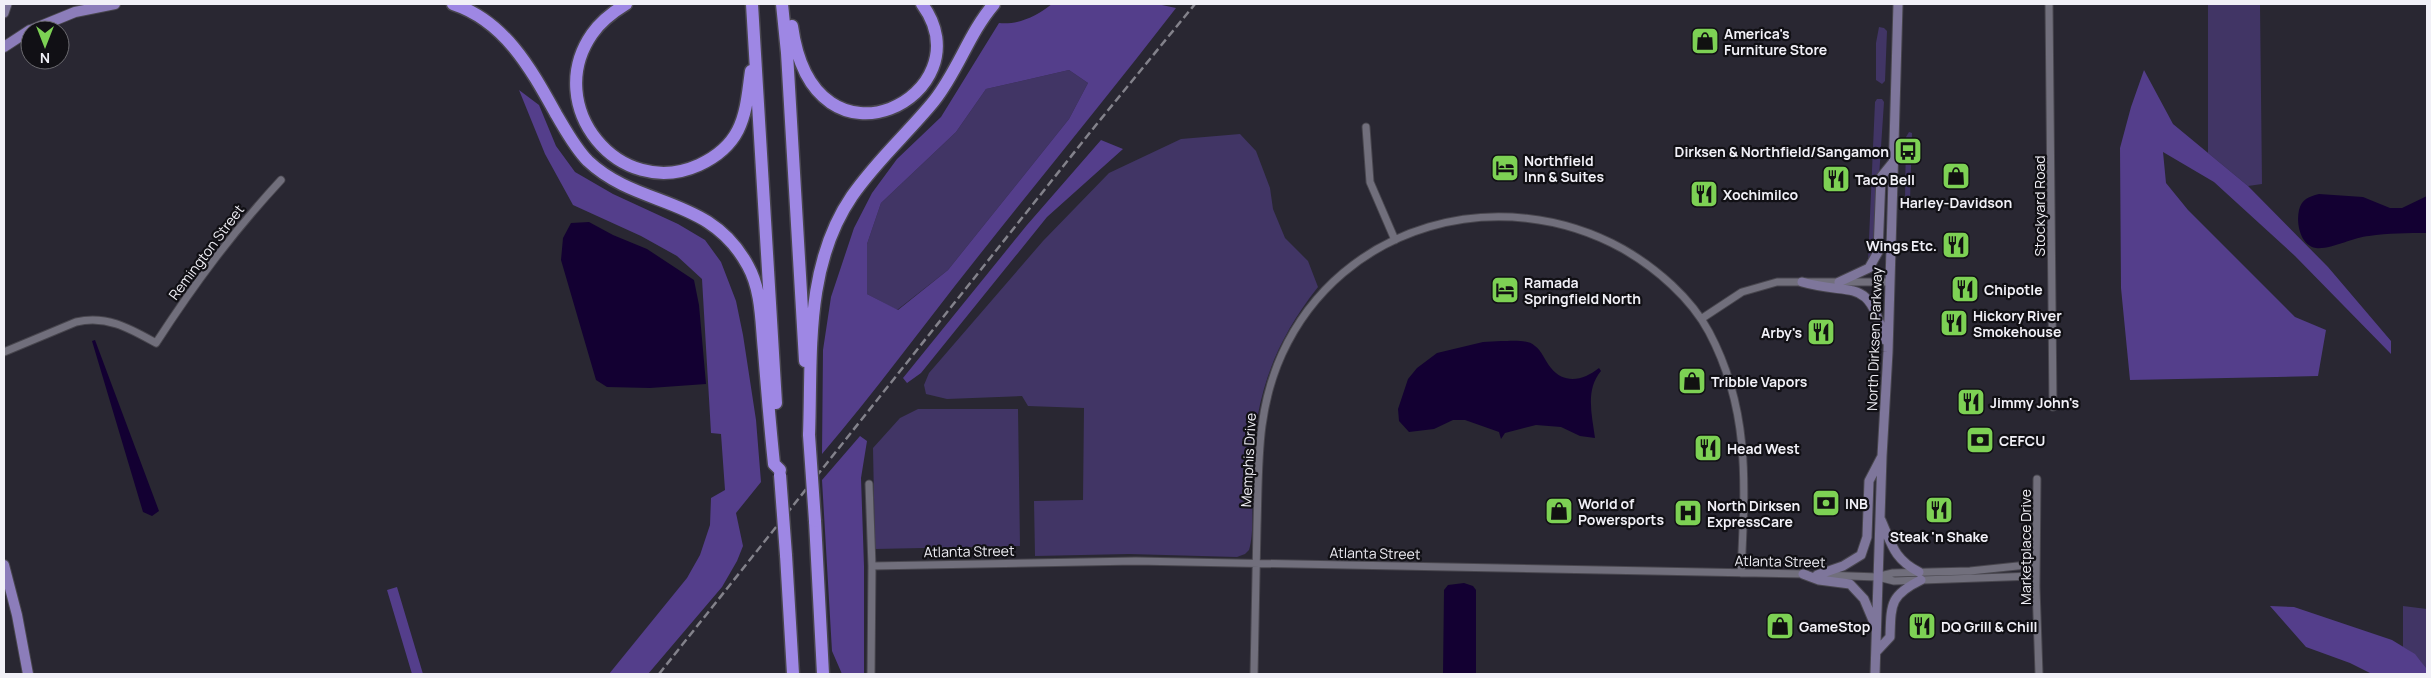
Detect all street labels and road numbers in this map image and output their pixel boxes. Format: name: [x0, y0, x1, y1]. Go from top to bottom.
street label: Stockyard Road: [2030, 156, 2049, 257]
street label: Remington Street: [164, 200, 248, 303]
street label: North Dirksen Parkway: [1862, 266, 1886, 411]
street label: Memphis Drive: [1236, 412, 1260, 508]
street label: Marketplace Drive: [2016, 489, 2035, 605]
street label: Atlanta Street: [923, 541, 1015, 561]
street label: Atlanta Street: [1329, 543, 1421, 563]
street label: Atlanta Street: [1734, 551, 1826, 571]

